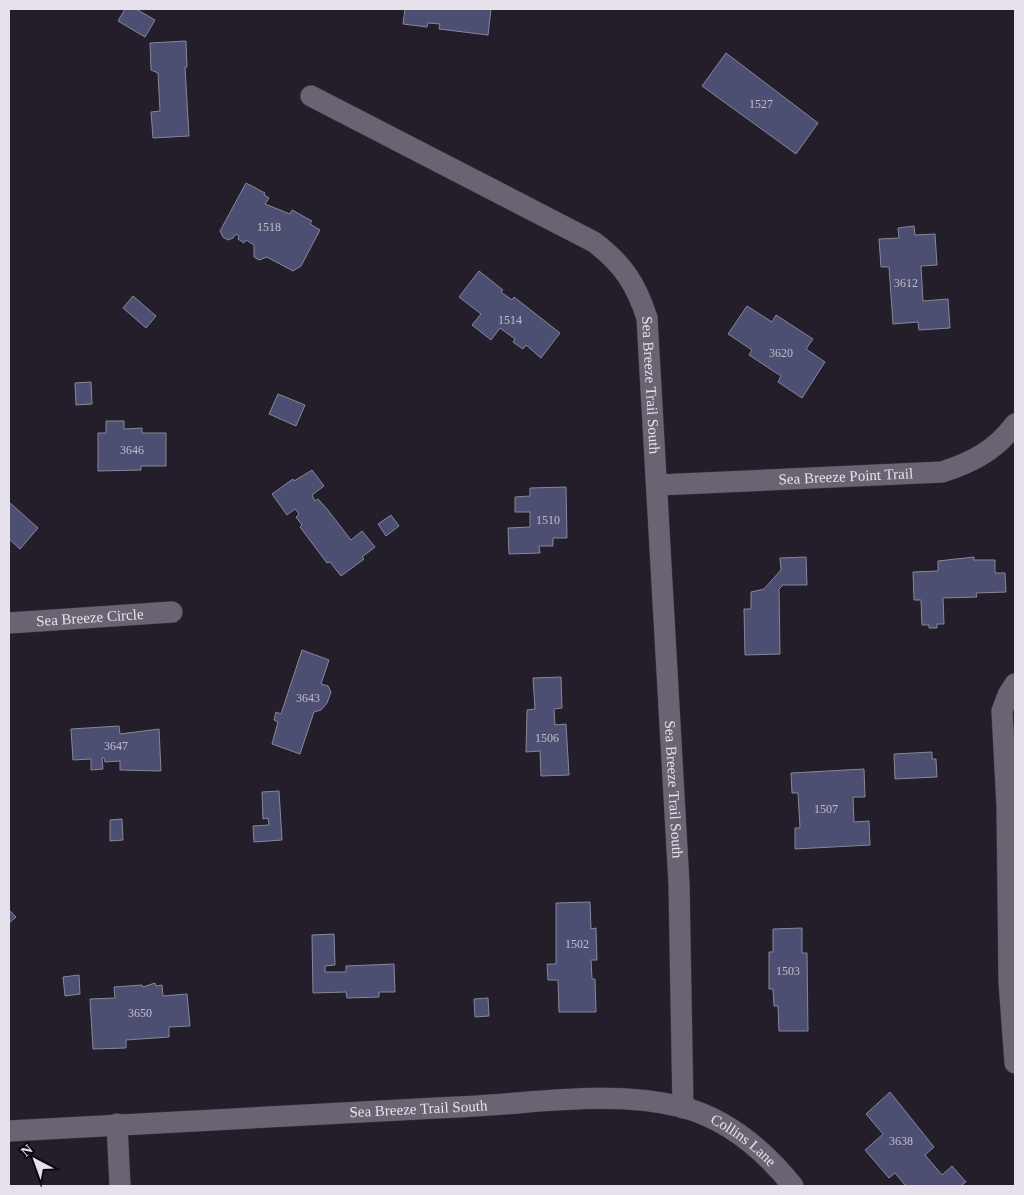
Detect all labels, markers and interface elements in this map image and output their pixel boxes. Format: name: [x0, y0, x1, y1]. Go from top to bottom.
house number: 1527: [749, 97, 773, 111]
house number: 1518: [257, 220, 281, 234]
house number: 3612: [894, 276, 918, 290]
house number: 1514: [498, 313, 522, 327]
street label: Sea Breeze Trail South: [639, 316, 663, 455]
house number: 3620: [769, 346, 793, 360]
house number: 3646: [120, 443, 144, 457]
street label: Sea Breeze Point Trail: [778, 465, 913, 487]
house number: 1510: [536, 513, 560, 527]
street label: Sea Breeze Circle: [36, 606, 144, 629]
house number: 3643: [296, 691, 320, 705]
street label: Sea Breeze Trail South: [662, 720, 686, 859]
house number: 1506: [535, 731, 559, 745]
house number: 3647: [104, 739, 128, 753]
house number: 1507: [814, 802, 838, 816]
house number: 1502: [565, 937, 589, 951]
house number: 1503: [776, 964, 800, 978]
house number: 3650: [128, 1006, 152, 1020]
street label: Sea Breeze Trail South: [349, 1097, 488, 1120]
street label: Collins Lane: [708, 1111, 779, 1170]
house number: 3638: [889, 1134, 913, 1148]
north arrow: [10, 1135, 60, 1185]
text: N: [18, 1142, 36, 1160]

